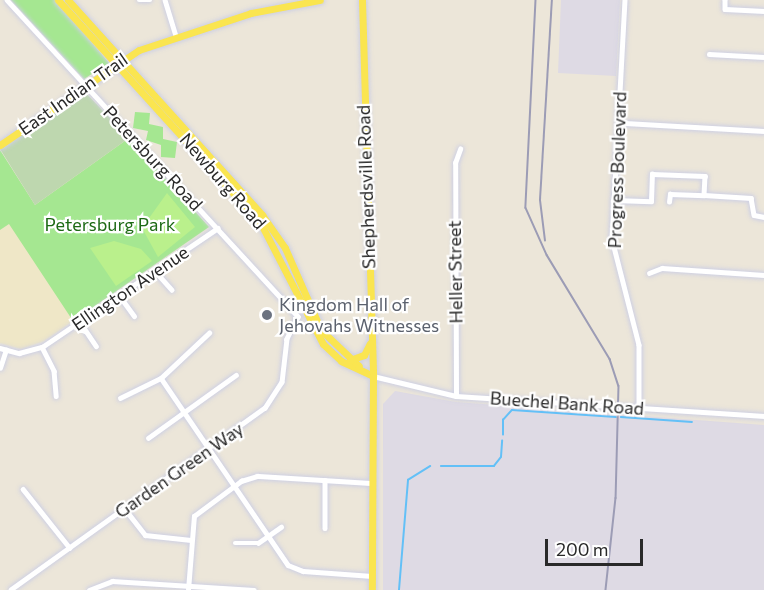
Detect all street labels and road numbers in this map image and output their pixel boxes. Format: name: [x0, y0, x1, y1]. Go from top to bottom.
street label: East Indian Trail: [14, 48, 132, 140]
street label: Progress Boulevard: [603, 91, 631, 249]
street label: Petersburg Road: [99, 101, 207, 215]
street label: Shepherdsville Road: [352, 105, 380, 269]
street label: Newburg Road: [175, 128, 271, 234]
street label: Heller Street: [443, 220, 467, 324]
street label: Ellington Avenue: [67, 241, 193, 335]
street label: Buechel Bank Road: [489, 387, 645, 419]
street label: Garden Green Way: [111, 418, 247, 522]

